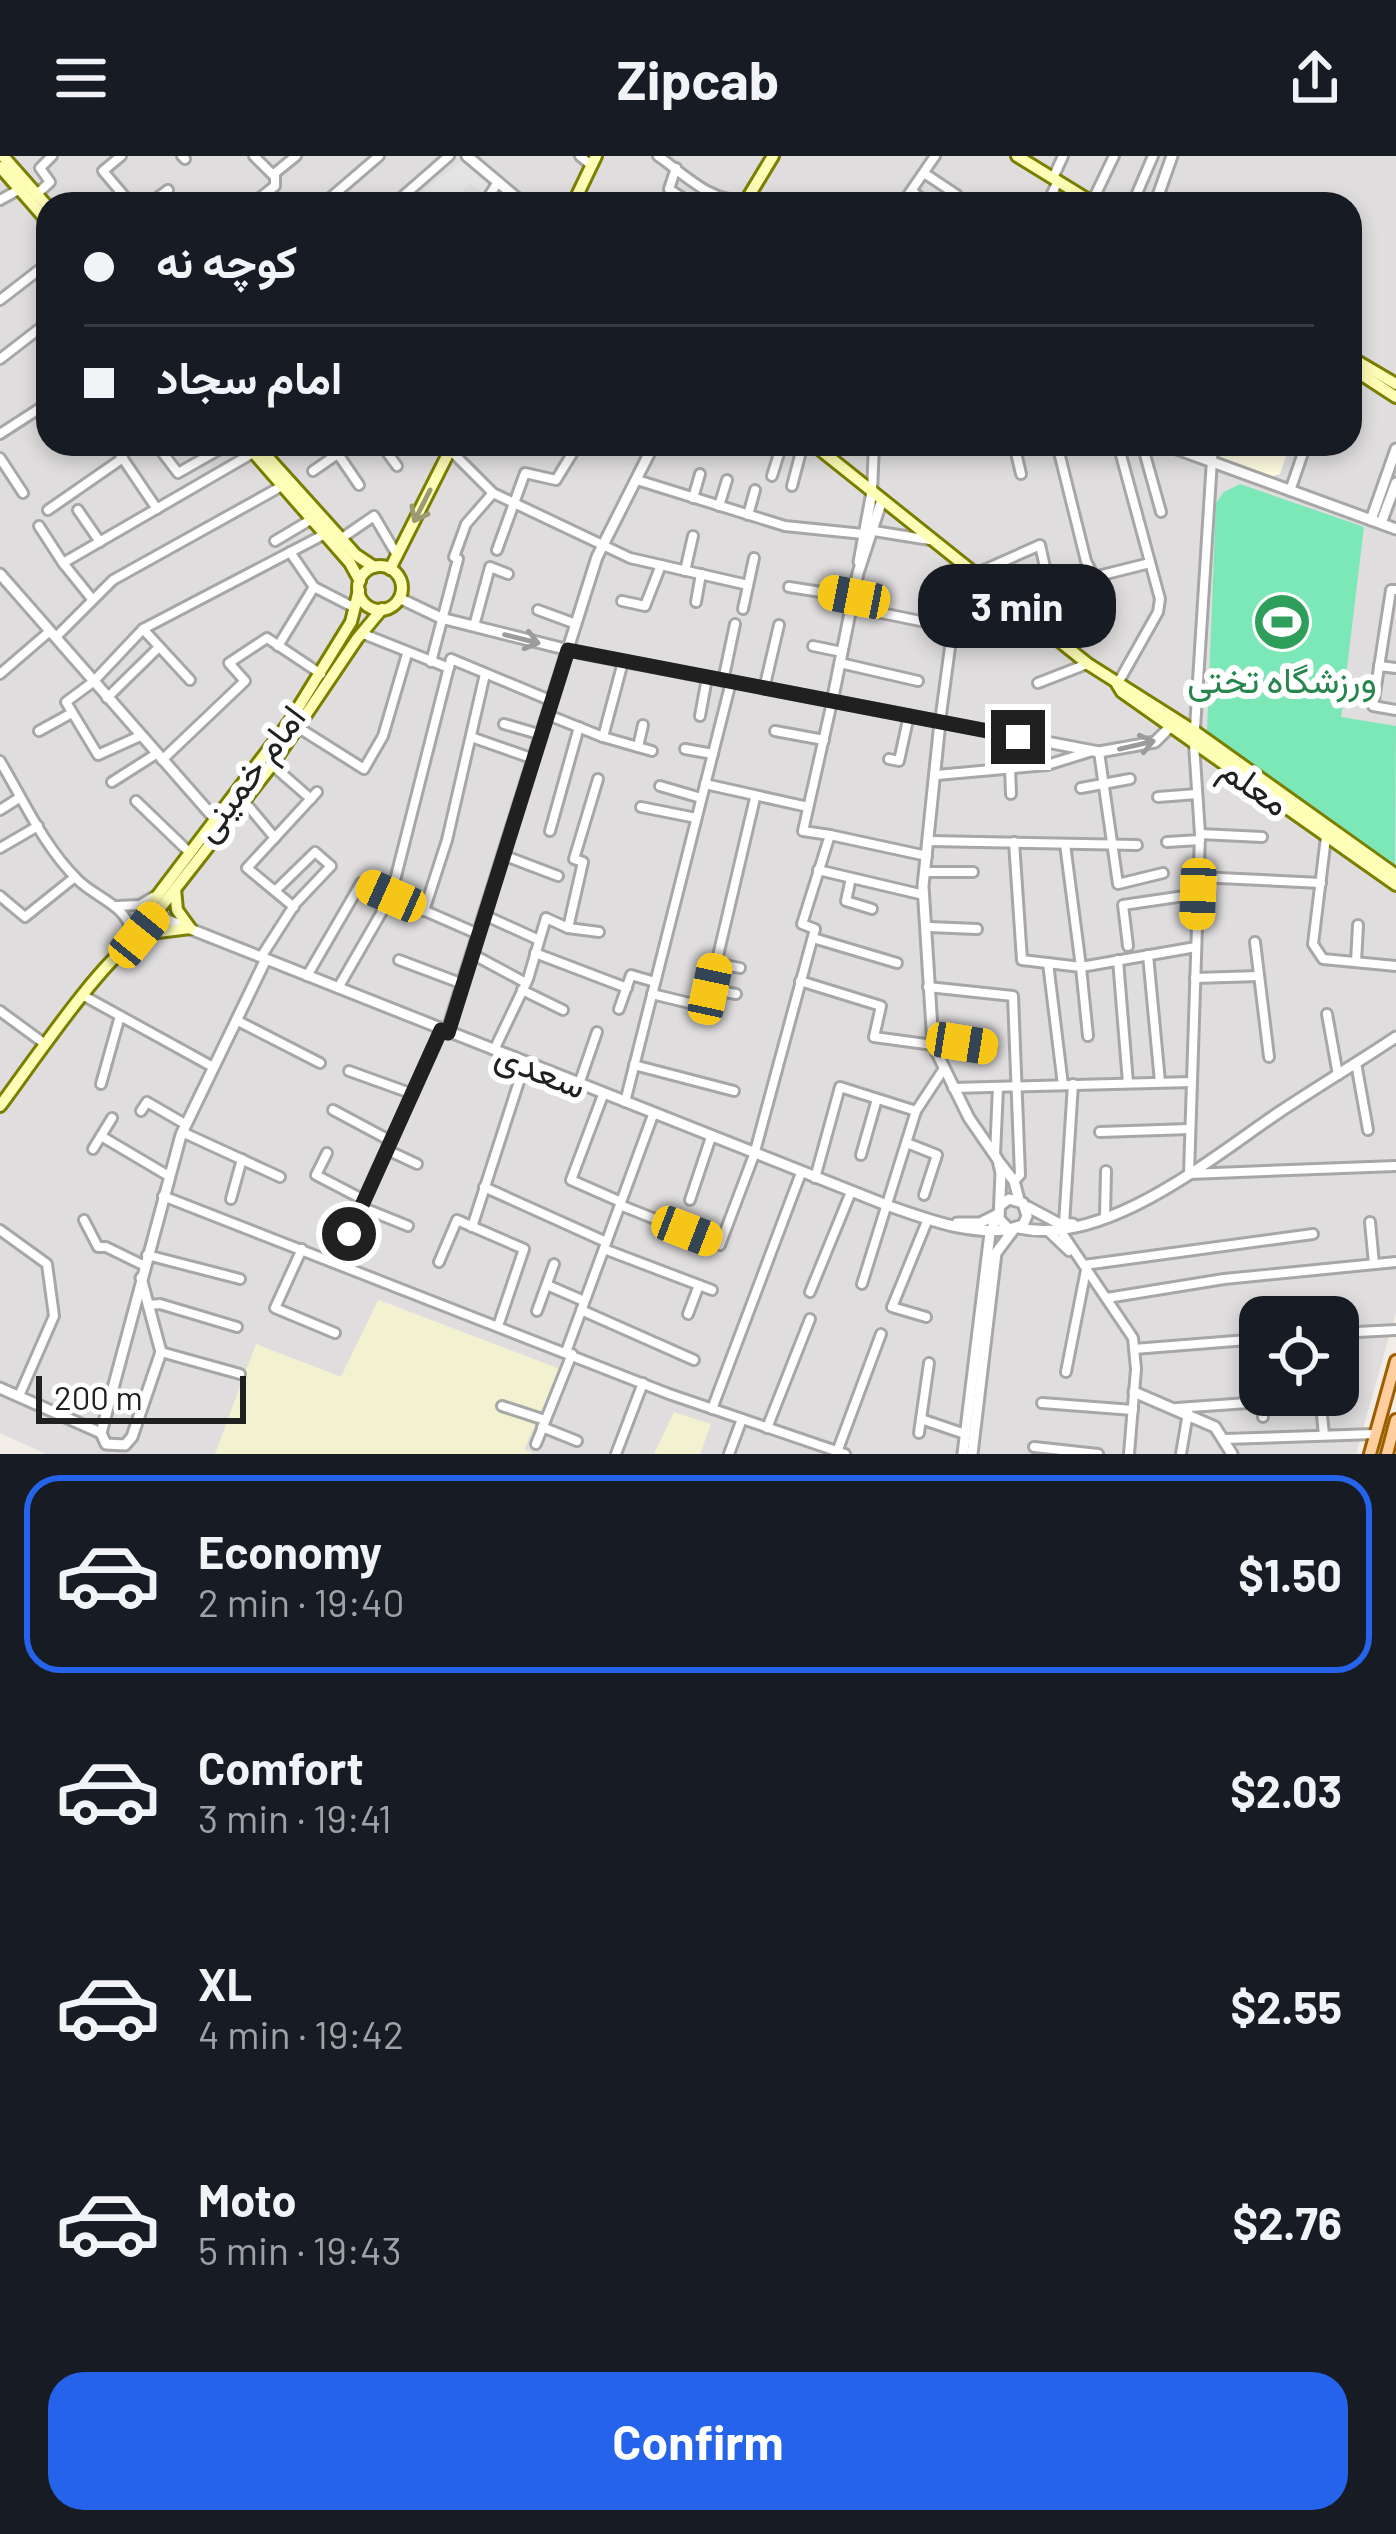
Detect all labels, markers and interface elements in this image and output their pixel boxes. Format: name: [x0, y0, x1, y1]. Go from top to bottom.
icon: menu: [48, 45, 114, 111]
icon: share: [1282, 45, 1348, 111]
text: Zipcab: [617, 46, 779, 111]
text: کوچه نه: [156, 233, 297, 287]
text: امام سجاد: [156, 349, 343, 403]
one-way arrow: [409, 488, 432, 524]
callout: 3 min: [919, 563, 1117, 647]
car: [815, 572, 893, 622]
text: 3 min: [971, 582, 1063, 629]
sports icon: ورزشگاه تختی: [1251, 591, 1313, 653]
one-way arrow: [503, 629, 541, 651]
place label: ورزشگاه تختی: [1187, 657, 1377, 703]
street label: امام خمینی: [183, 696, 316, 851]
route end: [991, 710, 1045, 764]
one-way arrow: [1118, 733, 1156, 756]
street label: معلم: [1211, 746, 1299, 827]
car: [1179, 857, 1217, 931]
car: [351, 865, 431, 927]
car: [102, 896, 176, 974]
car: [685, 950, 735, 1028]
car: [924, 1020, 1000, 1066]
street label: سعدی: [489, 1031, 593, 1108]
car: [647, 1201, 727, 1261]
route start: [322, 1207, 376, 1261]
map controls: [1239, 1296, 1359, 1416]
button: locate: [1239, 1296, 1359, 1416]
scale bar: [36, 1370, 246, 1423]
text: 200 m: [54, 1377, 143, 1417]
icon: car: [54, 1520, 162, 1628]
text: Economy: [198, 1524, 382, 1578]
text: $1.50: [1238, 1547, 1342, 1601]
text: 2 min · 19:40: [198, 1578, 404, 1625]
icon: car: [54, 1736, 162, 1844]
text: Comfort: [198, 1740, 364, 1794]
text: $2.03: [1230, 1763, 1342, 1817]
text: 3 min · 19:41: [198, 1794, 392, 1841]
icon: car: [54, 1952, 162, 2060]
text: XL: [198, 1956, 252, 2010]
text: $2.55: [1230, 1979, 1342, 2033]
text: 4 min · 19:42: [198, 2010, 404, 2057]
icon: car: [54, 2168, 162, 2276]
text: Moto: [198, 2172, 296, 2226]
text: $2.76: [1232, 2195, 1342, 2249]
text: 5 min · 19:43: [198, 2226, 402, 2273]
button: Confirm: [48, 2372, 1348, 2510]

